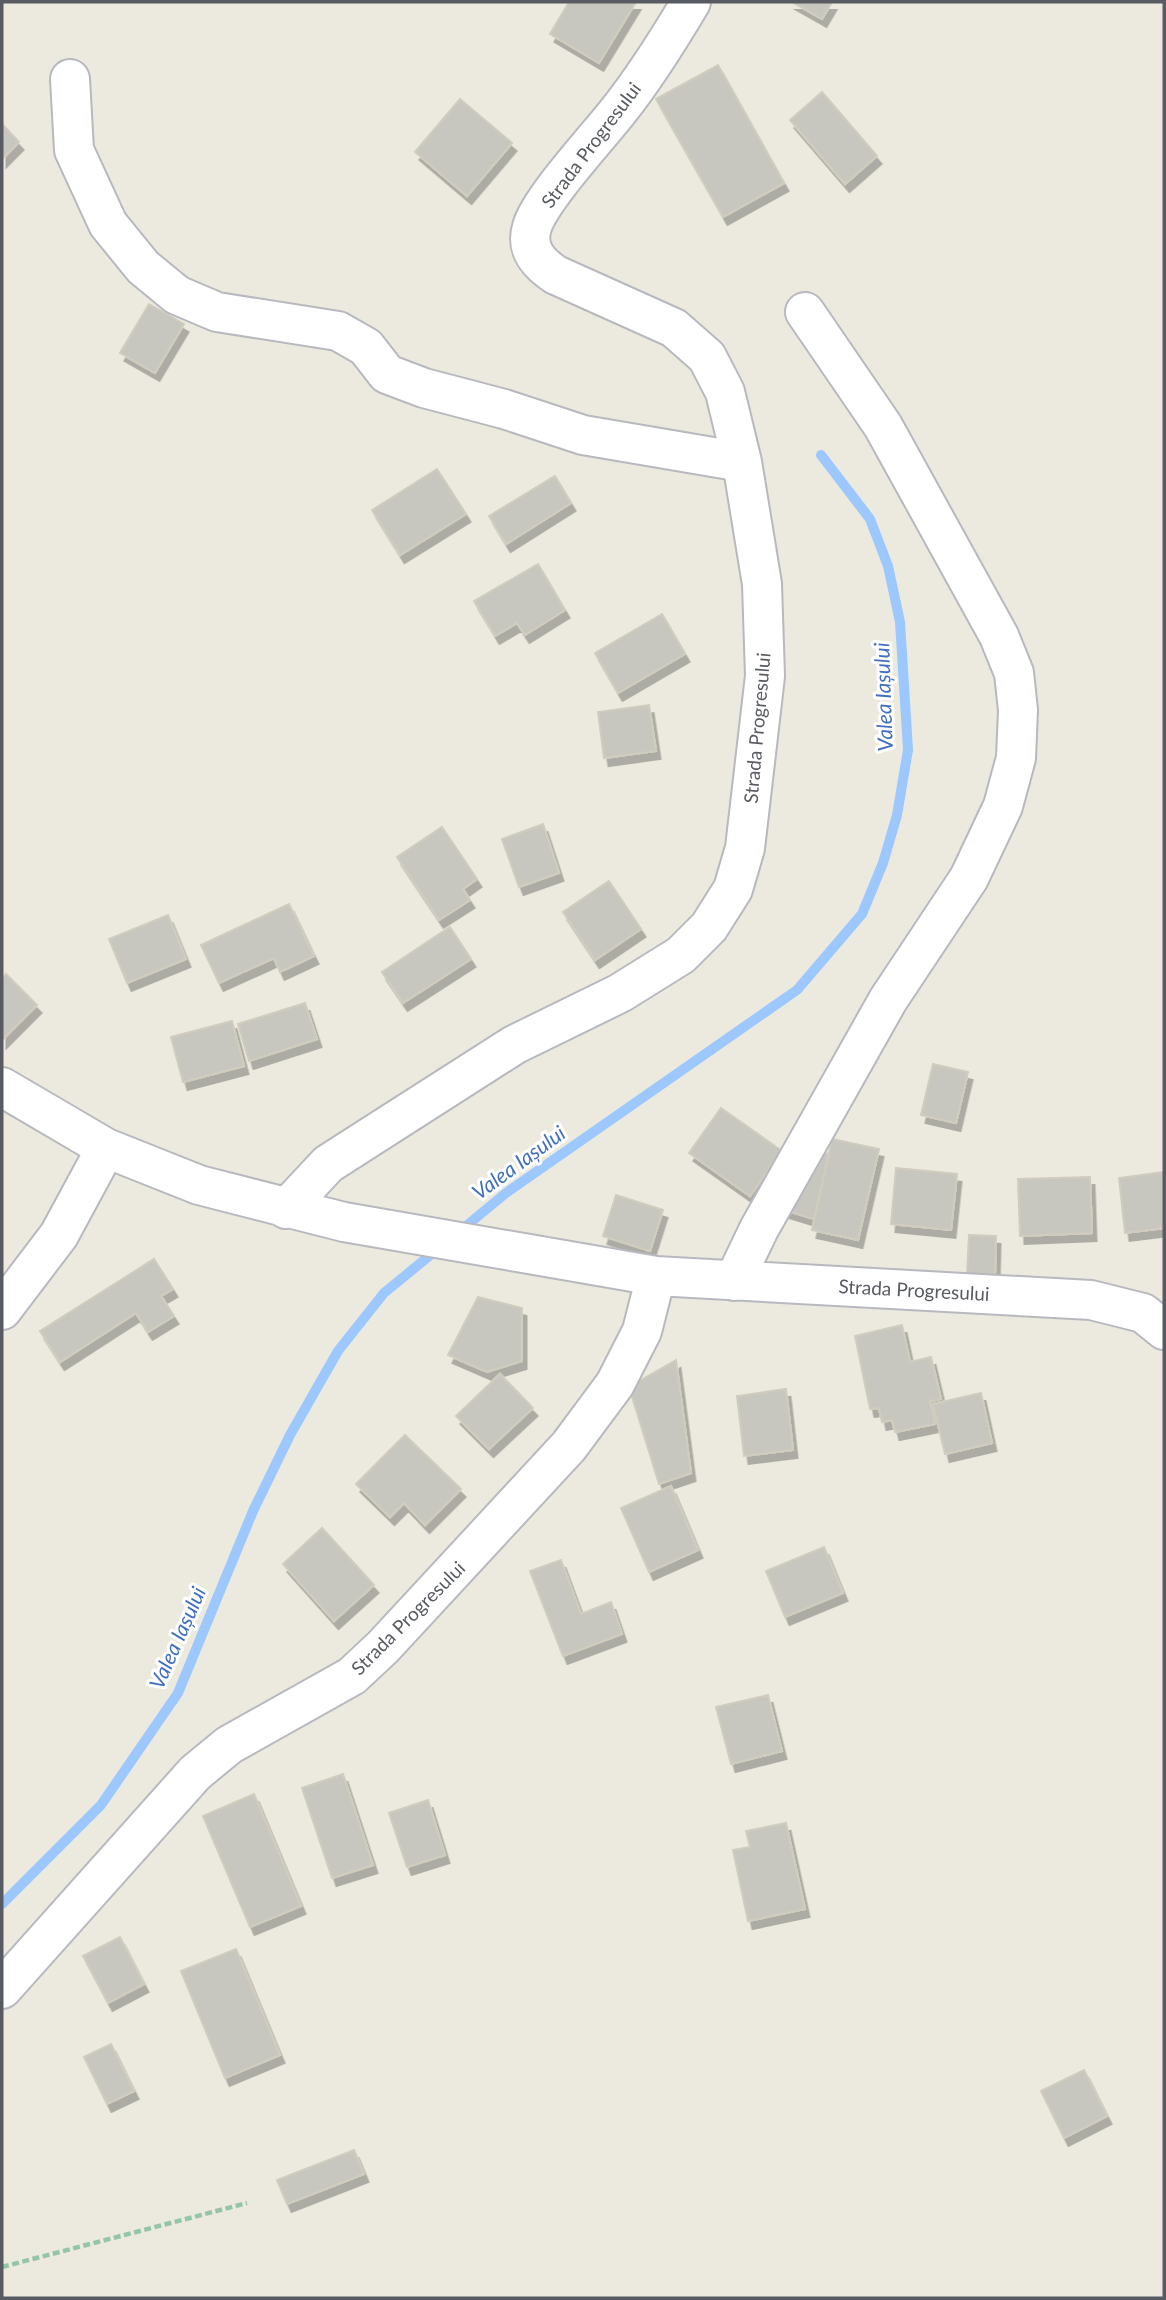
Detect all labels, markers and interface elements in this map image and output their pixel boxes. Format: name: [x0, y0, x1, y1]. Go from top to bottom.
street label: Strada Progresului: [536, 77, 645, 212]
water label: Valea Iașului: [868, 642, 897, 752]
street label: Strada Progresului: [738, 652, 775, 804]
water label: Valea Iașului: [467, 1120, 570, 1204]
street label: Strada Progresului: [838, 1274, 990, 1305]
street label: Strada Progresului: [346, 1556, 469, 1679]
water label: Valea Iașului: [143, 1582, 210, 1692]

